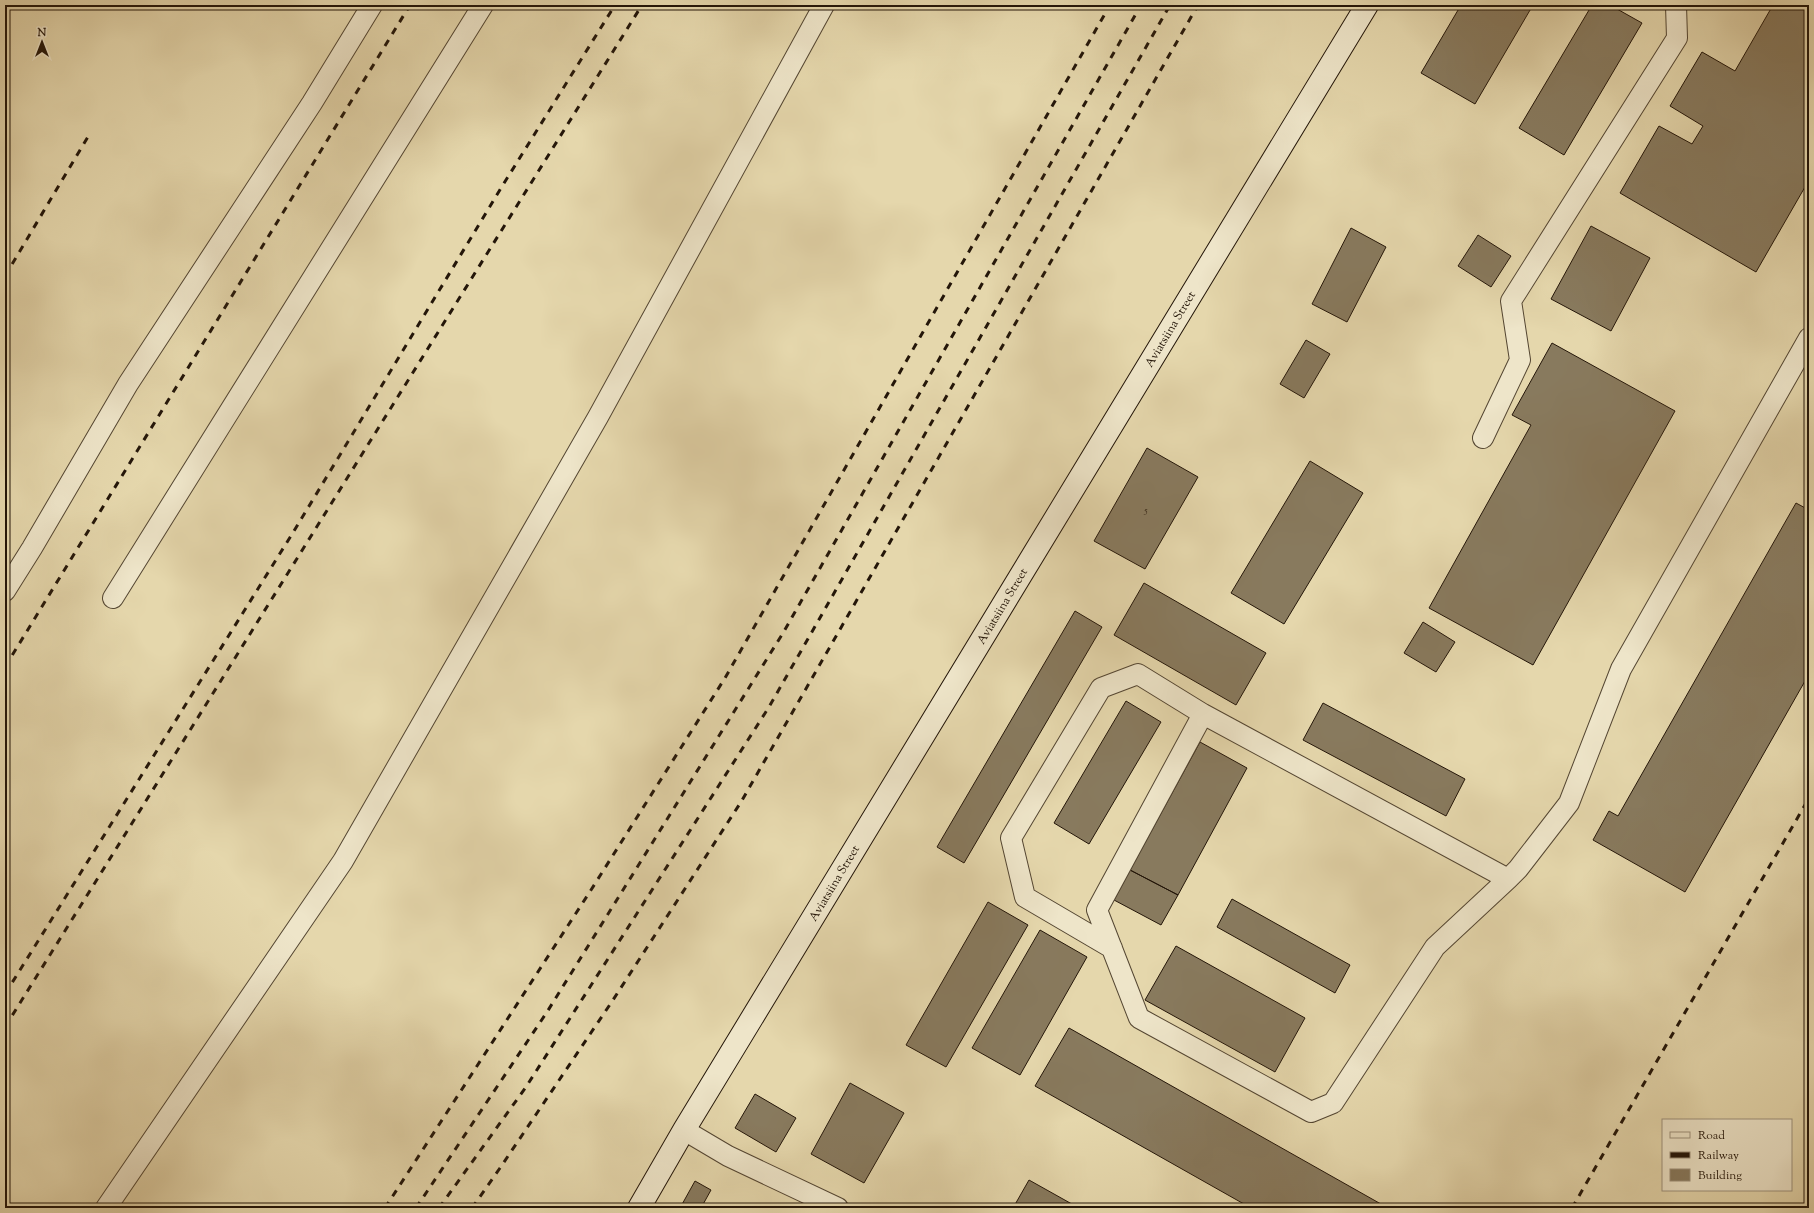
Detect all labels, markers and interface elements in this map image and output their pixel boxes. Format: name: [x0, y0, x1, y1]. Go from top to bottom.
north arrow: [22, 22, 62, 62]
text: N: [37, 25, 47, 41]
street label: Aviatsiina Street: [1141, 288, 1201, 371]
house number: 5: [1143, 503, 1148, 518]
street label: Aviatsiina Street: [973, 565, 1033, 648]
street label: Aviatsiina Street: [805, 842, 865, 925]
legend: [1662, 1119, 1792, 1191]
text: Road: [1698, 1127, 1725, 1145]
text: Railway: [1698, 1147, 1739, 1165]
text: Building: [1698, 1167, 1742, 1185]

